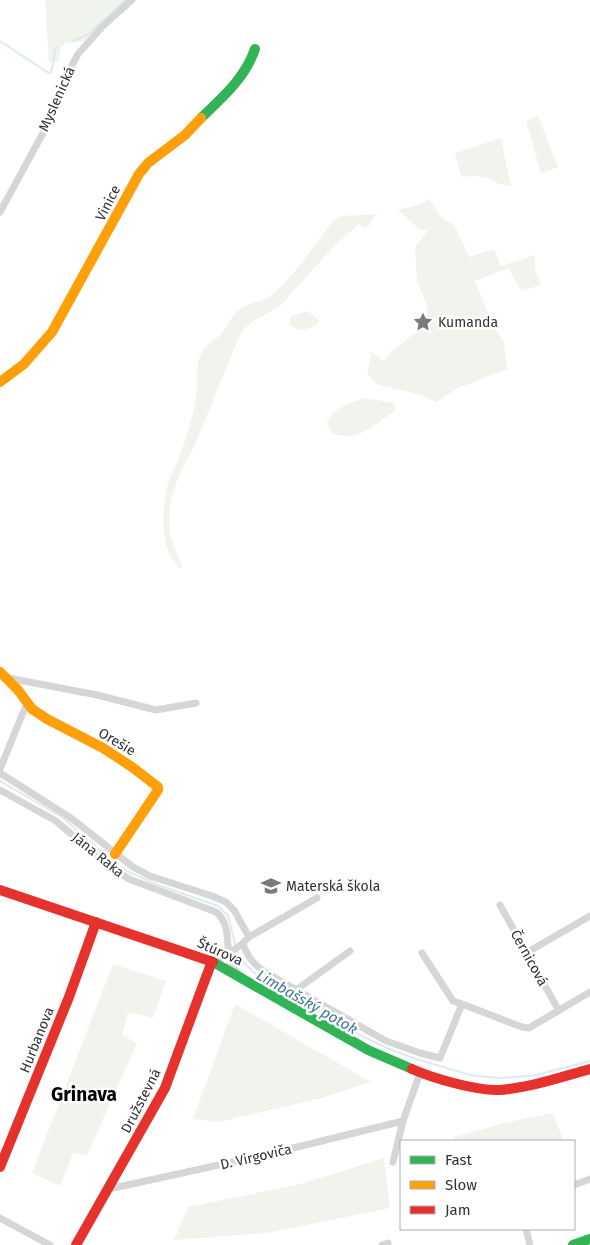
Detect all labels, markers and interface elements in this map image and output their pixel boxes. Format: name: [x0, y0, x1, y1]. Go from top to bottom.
street label: Myslenická: [35, 64, 79, 134]
street label: Vinice: [92, 182, 124, 224]
place icon: Kumanda: [412, 311, 434, 333]
place label: Kumanda: [438, 314, 498, 331]
street label: Orešie: [95, 724, 139, 760]
street label: Jána Raka: [69, 829, 127, 881]
school or university icon: Materská škola: [260, 875, 282, 897]
place label: Materská škola: [286, 878, 380, 895]
street label: Černicová: [507, 926, 552, 989]
street label: Štúrova: [195, 934, 246, 970]
water label: Limbašský potok: [253, 966, 361, 1038]
street label: Hurbanova: [16, 1005, 58, 1075]
street label: Družstevná: [117, 1066, 165, 1136]
district label: Grinava: [51, 1083, 117, 1106]
legend: [400, 1140, 575, 1230]
street label: D. Virgoviča: [219, 1141, 293, 1173]
text: Fast: [445, 1151, 472, 1169]
text: Slow: [445, 1176, 477, 1194]
text: Jam: [445, 1201, 471, 1219]

